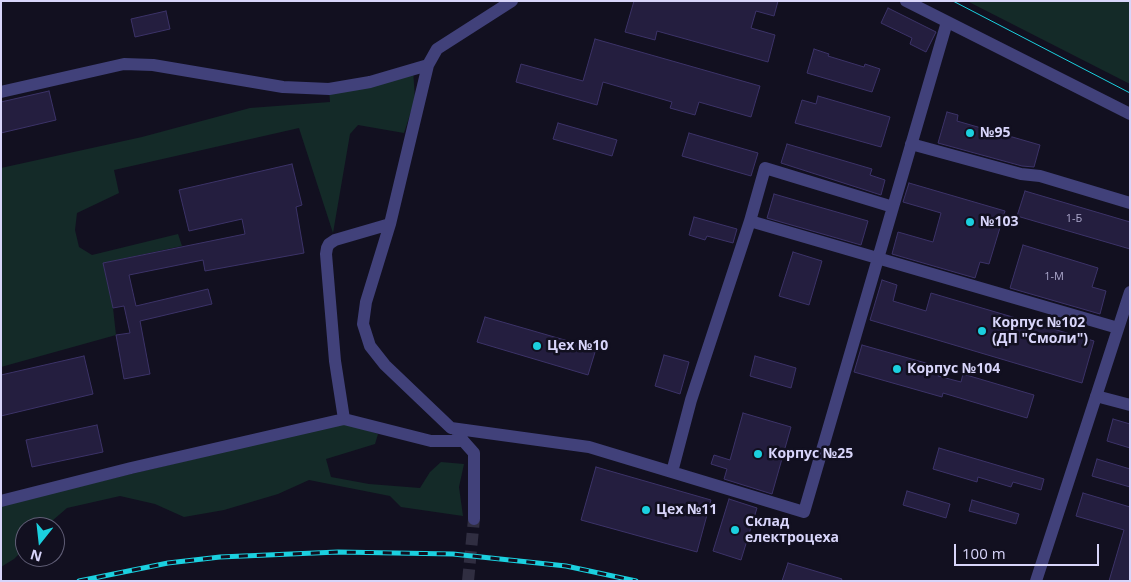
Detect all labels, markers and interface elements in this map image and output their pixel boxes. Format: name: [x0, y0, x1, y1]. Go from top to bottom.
place label: №95: [980, 125, 1010, 141]
marker: №95: [964, 127, 976, 139]
house number: 1-Б: [1066, 212, 1082, 226]
place label: №103: [980, 214, 1018, 230]
marker: №103: [964, 216, 976, 228]
house number: 1-М: [1044, 270, 1064, 284]
place label: Корпус №102 (ДП "Смоли"): [992, 315, 1088, 348]
marker: Корпус №102 (ДП "Смоли"): [976, 325, 988, 337]
place label: Цех №10: [547, 338, 608, 354]
marker: Цех №10: [531, 340, 543, 352]
place label: Корпус №104: [907, 361, 1000, 377]
marker: Корпус №104: [891, 363, 903, 375]
place label: Корпус №25: [768, 446, 853, 462]
marker: Корпус №25: [752, 448, 764, 460]
place label: Цех №11: [656, 502, 717, 518]
marker: Цех №11: [640, 504, 652, 516]
place label: Склад електроцеха: [745, 514, 839, 546]
north arrow: [15, 517, 65, 567]
marker: Склад електроцеха: [729, 524, 741, 536]
scale bar: [956, 534, 1101, 566]
text: 100 m: [962, 543, 1006, 563]
text: N: [28, 545, 44, 567]

